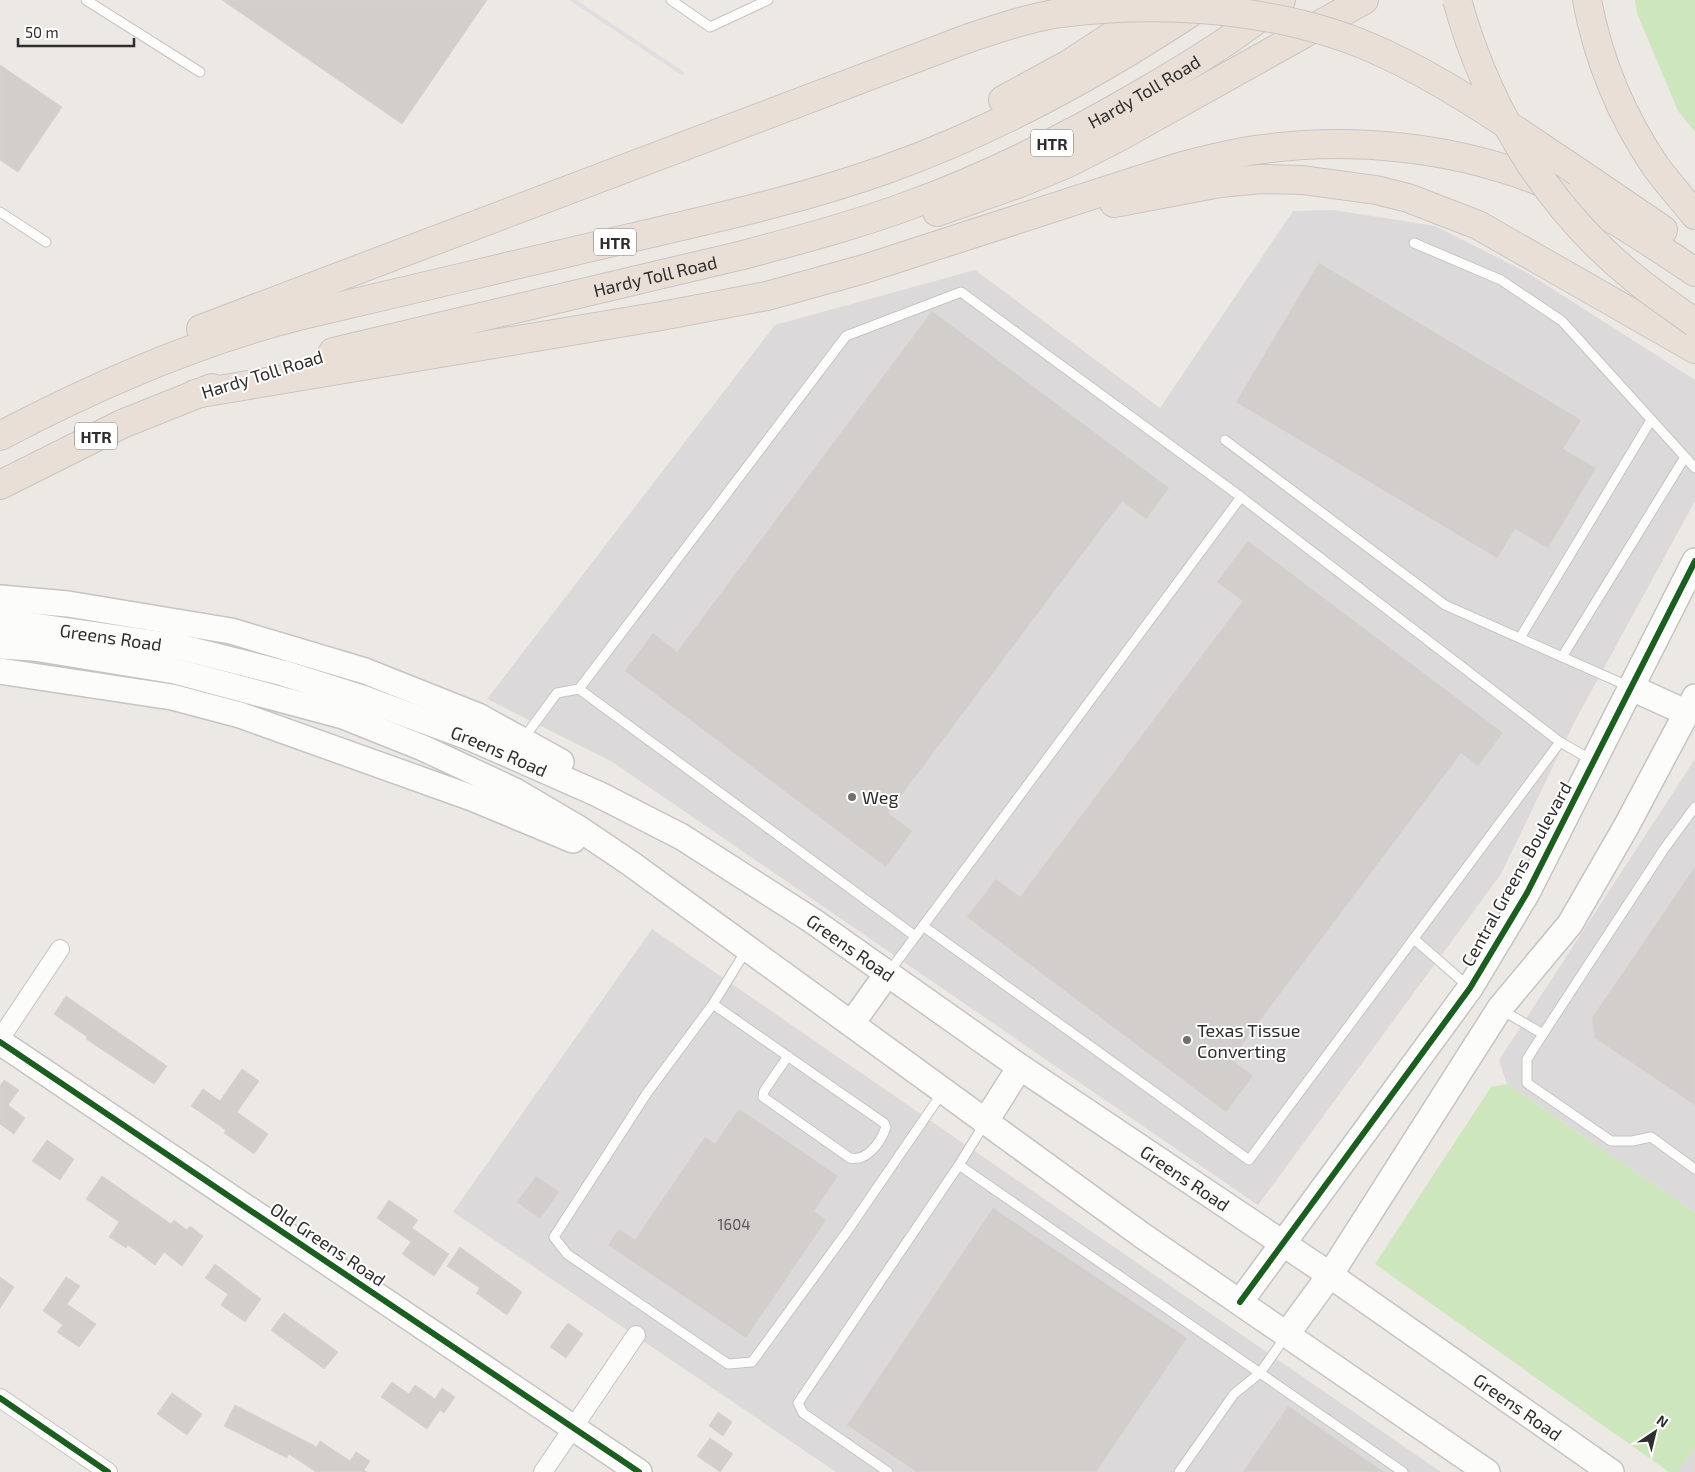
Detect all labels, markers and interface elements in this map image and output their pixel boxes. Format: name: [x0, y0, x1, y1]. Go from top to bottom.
scale bar: [18, 15, 134, 47]
text: 50 m: [25, 23, 59, 41]
street label: Hardy Toll Road: [1084, 50, 1204, 133]
road number: HTR: [1031, 130, 1073, 156]
road number: HTR: [594, 228, 636, 256]
street label: Hardy Toll Road: [591, 251, 719, 301]
street label: Hardy Toll Road: [198, 345, 326, 403]
road number: HTR: [75, 422, 117, 450]
street label: Greens Road: [58, 619, 163, 655]
street label: Greens Road: [448, 721, 551, 781]
street label: Central Greens Boulevard: [1456, 778, 1576, 970]
place label: Weg: [862, 786, 898, 808]
marker: Weg: [846, 791, 858, 803]
street label: Greens Road: [802, 909, 899, 986]
place label: Texas Tissue Converting: [1197, 1019, 1300, 1062]
marker: Texas Tissue Converting: [1181, 1034, 1193, 1046]
street label: Greens Road: [1136, 1140, 1234, 1216]
street label: Old Greens Road: [266, 1197, 390, 1291]
house number: 1604: [718, 1215, 750, 1233]
street label: Greens Road: [1470, 1368, 1566, 1445]
north arrow: [1630, 1407, 1680, 1457]
text: N: [1654, 1411, 1672, 1431]

